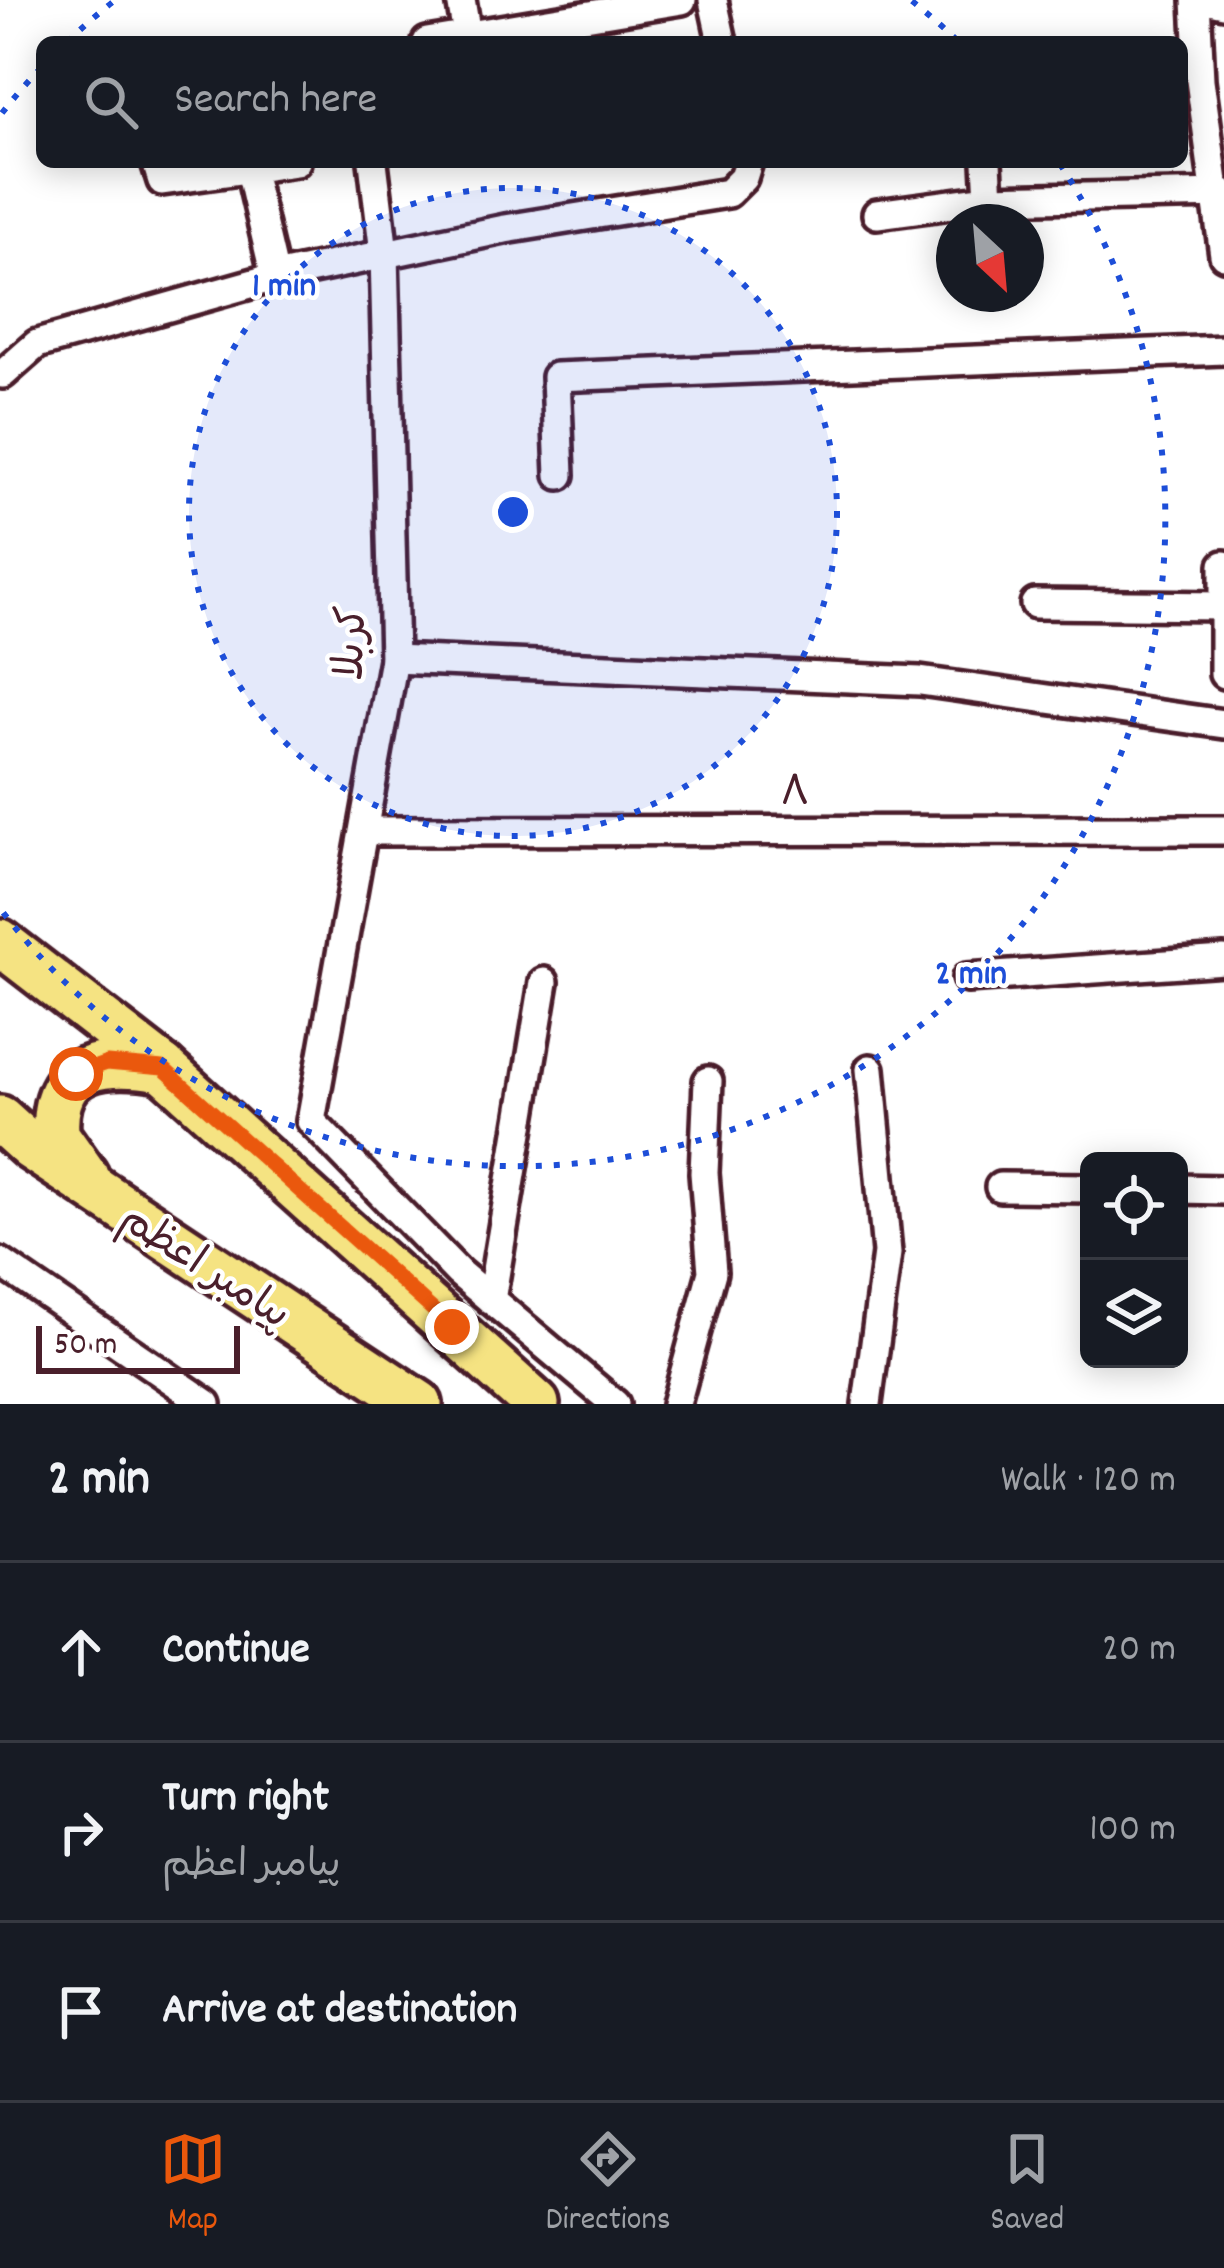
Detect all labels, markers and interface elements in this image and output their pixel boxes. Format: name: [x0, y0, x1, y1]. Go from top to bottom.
search box: [36, 36, 1188, 168]
icon: search: [78, 69, 144, 135]
text: Search here: [174, 70, 377, 134]
north arrow: [936, 204, 1044, 312]
text: 1 min: [252, 262, 316, 314]
centre of rings: [492, 491, 534, 533]
street label: کربلا: [323, 605, 387, 682]
street label: ۸: [780, 766, 810, 826]
text: 2 min: [935, 950, 1007, 1002]
route start: [49, 1047, 103, 1101]
map controls: [1080, 1152, 1188, 1368]
button: locate: [1080, 1152, 1188, 1260]
street label: پیامبر اعظم: [106, 1192, 300, 1347]
button: layers: [1080, 1260, 1188, 1368]
route end: [425, 1300, 479, 1354]
scale bar: [36, 1320, 240, 1373]
text: 50 m: [54, 1323, 118, 1370]
text: 2 min: [48, 1446, 150, 1518]
text: Walk · 120 m: [1001, 1455, 1176, 1510]
icon: ahead: [48, 1619, 114, 1685]
text: Continue: [162, 1620, 310, 1684]
text: 20 m: [1102, 1624, 1176, 1679]
text: Turn right: [162, 1768, 329, 1832]
icon: right: [48, 1799, 114, 1865]
text: 100 m: [1089, 1804, 1176, 1859]
text: پیامبر اعظم: [162, 1840, 341, 1895]
icon: arrive: [48, 1979, 114, 2045]
text: Arrive at destination: [162, 1980, 517, 2044]
tab: Map: [160, 2126, 226, 2245]
tab: Directions: [546, 2126, 671, 2245]
tab: Saved: [990, 2126, 1064, 2245]

